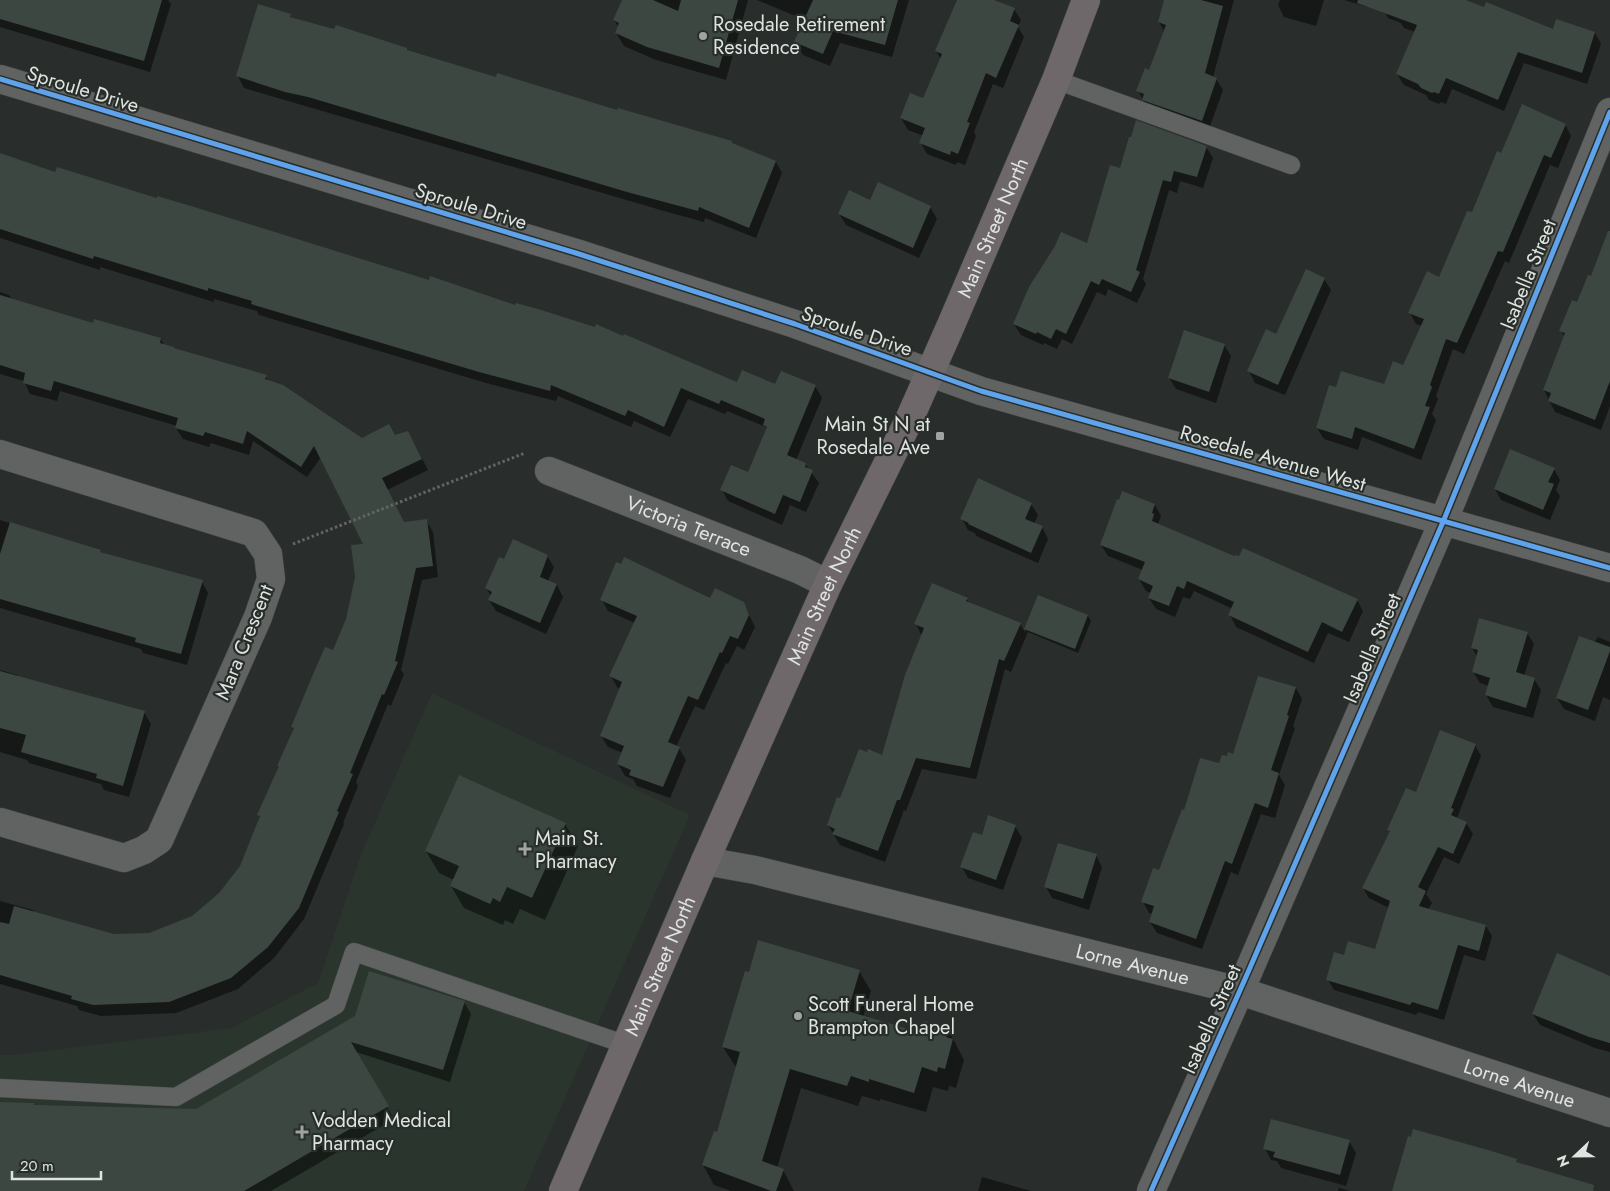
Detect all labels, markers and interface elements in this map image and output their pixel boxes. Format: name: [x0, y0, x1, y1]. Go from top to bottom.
place label: Rosedale Retirement Residence: [713, 10, 885, 62]
marker: Rosedale Retirement Residence: [697, 30, 709, 42]
street label: Sproule Drive: [23, 59, 142, 120]
street label: Main Street North: [950, 153, 1036, 302]
street label: Sproule Drive: [411, 176, 530, 237]
street label: Isabella Street: [1493, 214, 1564, 334]
street label: Sproule Drive: [797, 299, 916, 364]
place label: Main St N at Rosedale Ave: [817, 410, 930, 462]
street label: Rosedale Avenue West: [1177, 418, 1369, 499]
marker: Main St N at Rosedale Ave: [934, 430, 946, 442]
street label: Victoria Terrace: [622, 489, 755, 564]
street label: Main Street North: [780, 522, 869, 670]
street label: Mara Crescent: [208, 580, 281, 704]
street label: Isabella Street: [1336, 589, 1409, 708]
place label: Main St. Pharmacy: [535, 824, 617, 876]
marker: Main St. Pharmacy: [519, 843, 531, 855]
street label: Main Street North: [617, 892, 703, 1041]
street label: Lorne Avenue: [1073, 937, 1192, 993]
street label: Isabella Street: [1174, 960, 1249, 1078]
place label: Scott Funeral Home Brampton Chapel: [808, 990, 974, 1042]
marker: Scott Funeral Home Brampton Chapel: [792, 1010, 804, 1022]
street label: Lorne Avenue: [1460, 1052, 1579, 1116]
place label: Vodden Medical Pharmacy: [312, 1106, 451, 1158]
marker: Vodden Medical Pharmacy: [296, 1126, 308, 1138]
north arrow: [1550, 1131, 1600, 1181]
scale bar: [12, 1148, 101, 1180]
text: N: [1552, 1152, 1574, 1170]
text: 20 m: [20, 1155, 54, 1177]

